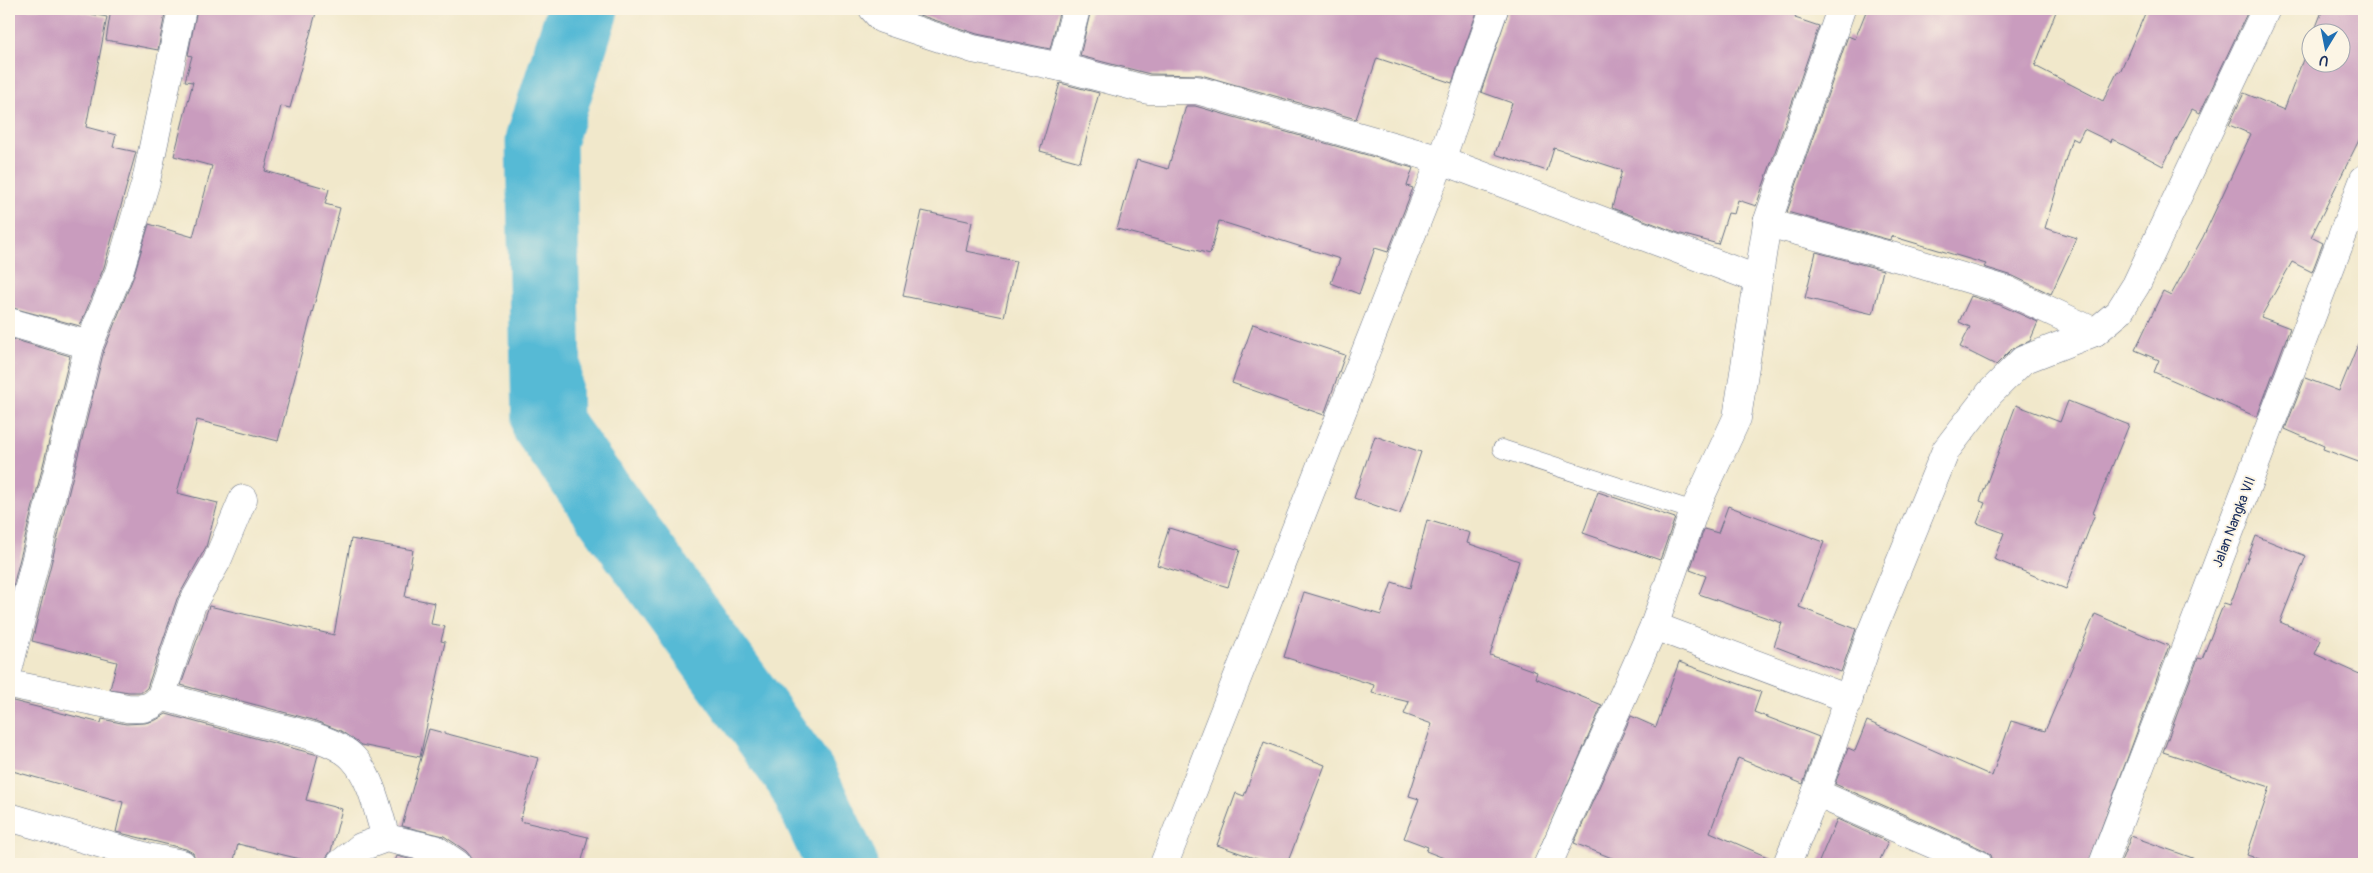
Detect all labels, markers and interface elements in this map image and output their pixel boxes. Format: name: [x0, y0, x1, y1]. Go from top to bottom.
north arrow: [2300, 22, 2350, 72]
text: U: [2318, 51, 2330, 69]
street label: Jalan Nangka VII: [2209, 474, 2259, 570]

